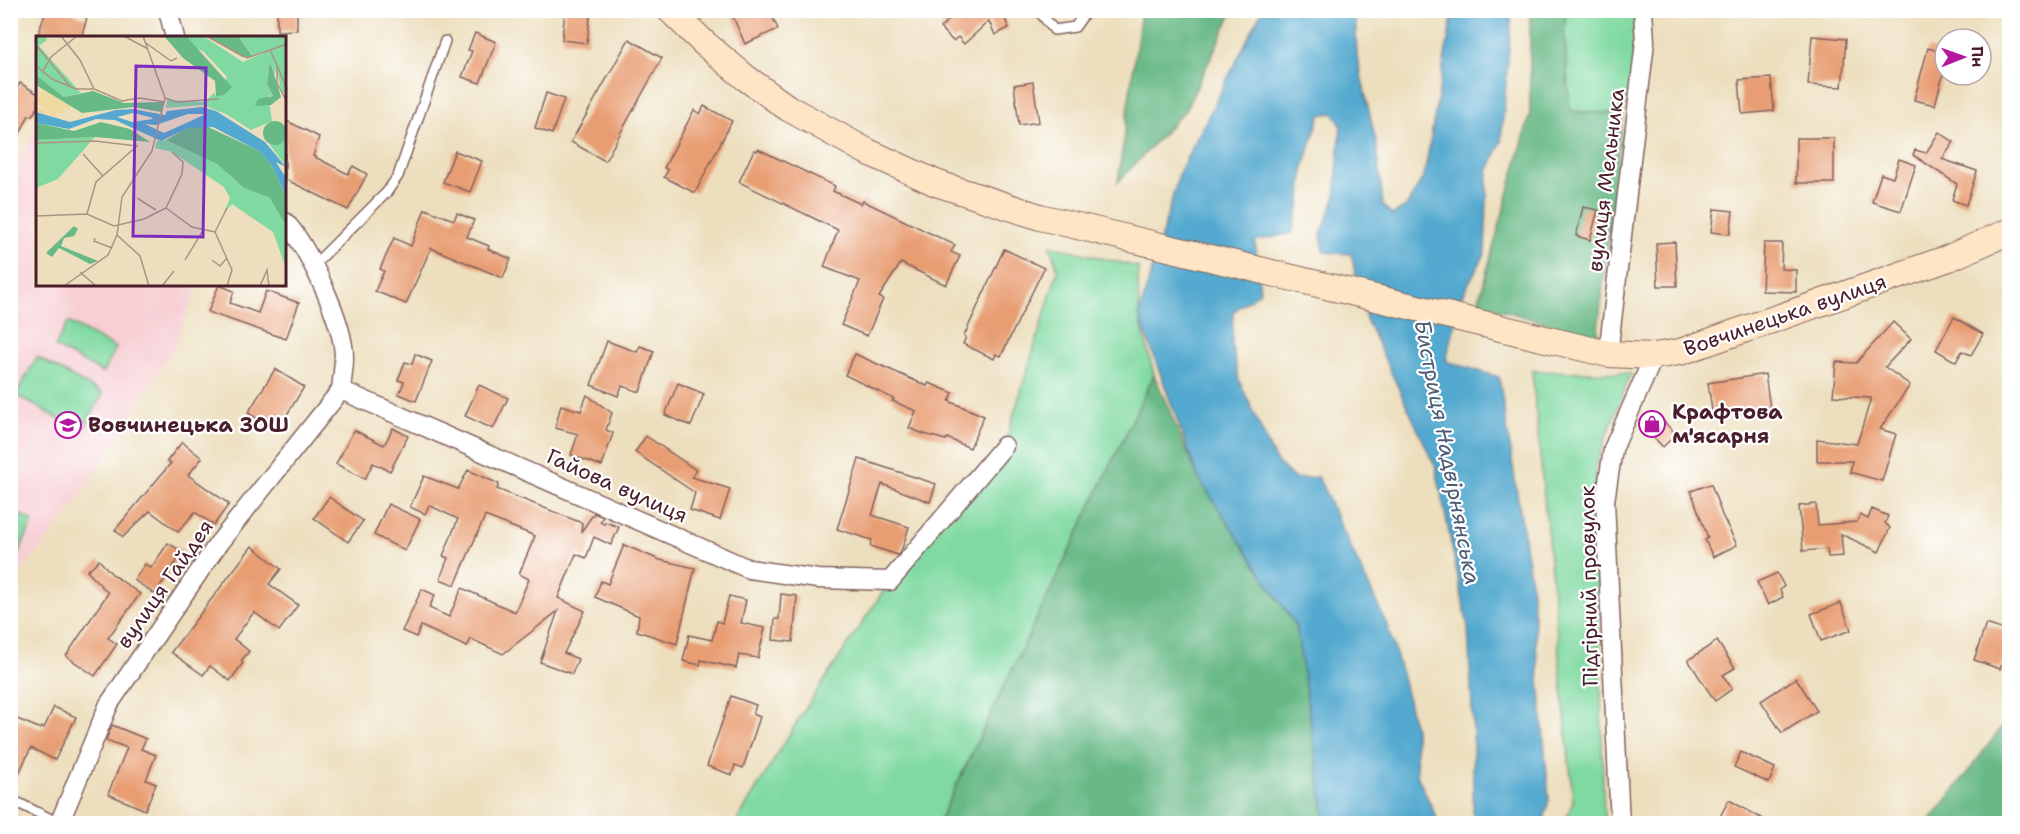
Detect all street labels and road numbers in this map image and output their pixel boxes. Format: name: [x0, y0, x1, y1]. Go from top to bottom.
street label: вулиця Мельника: [1581, 87, 1631, 273]
street label: Вовчинецька вулиця: [1680, 267, 1890, 363]
street label: Гайова вулиця: [542, 442, 692, 530]
street label: Підгірний провулок: [1573, 485, 1605, 687]
street label: вулиця Гайдея: [110, 514, 220, 654]

